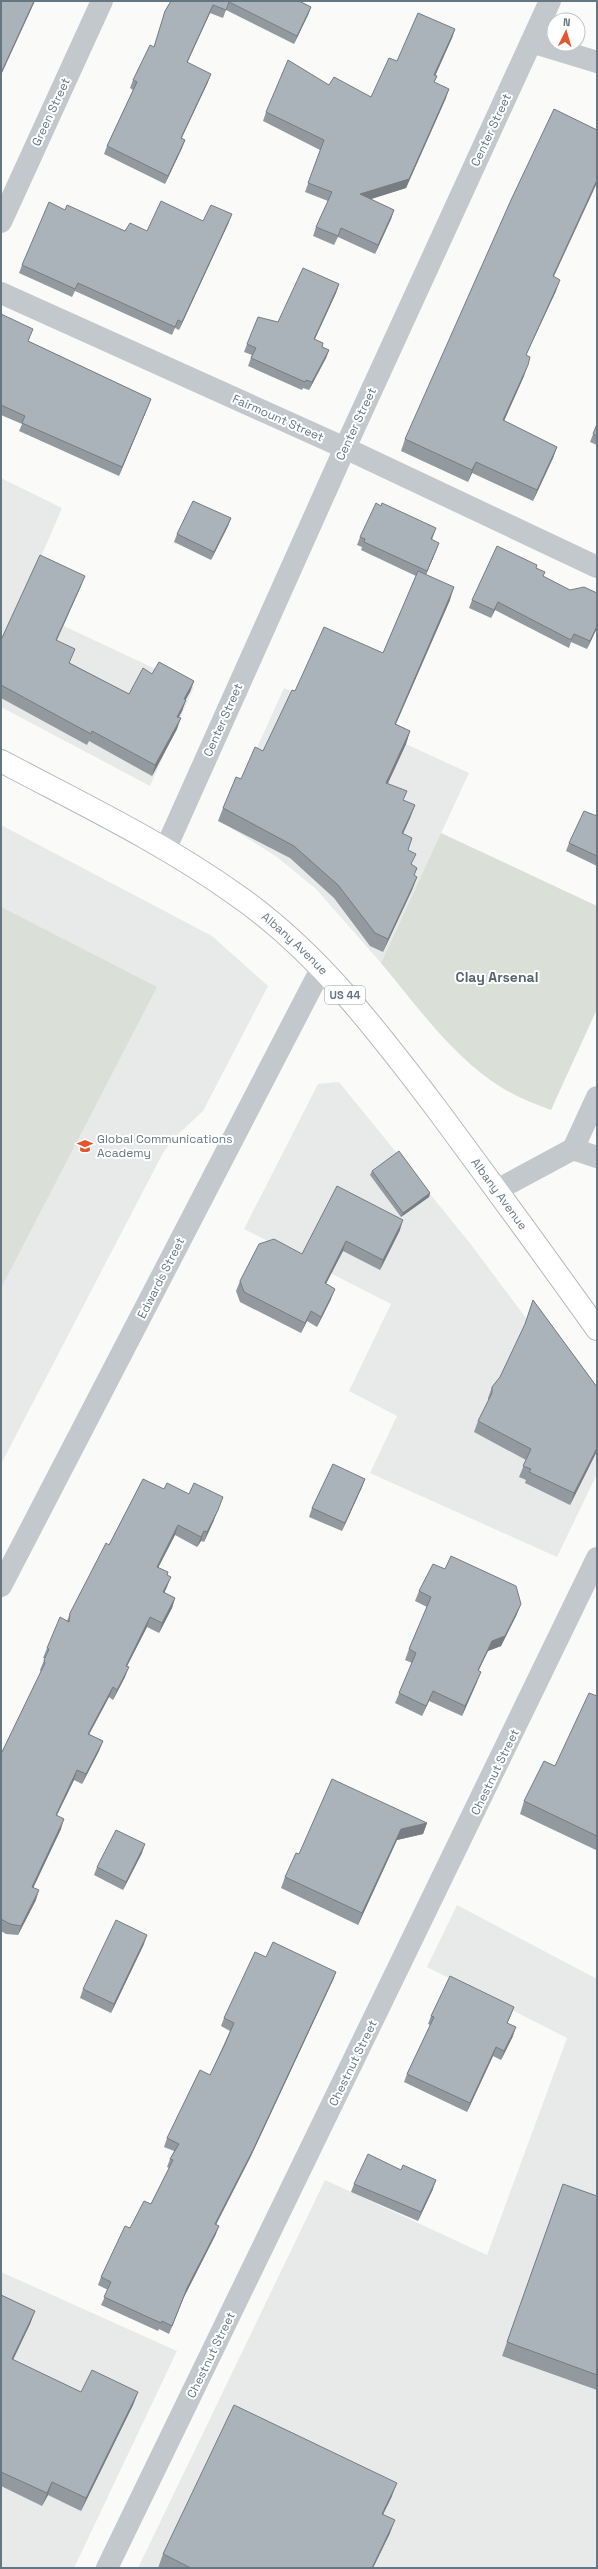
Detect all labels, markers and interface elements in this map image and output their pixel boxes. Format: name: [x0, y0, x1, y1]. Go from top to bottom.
north arrow: [546, 12, 586, 52]
text: N: [563, 15, 571, 29]
street label: Green Street: [28, 75, 74, 149]
street label: Center Street: [467, 91, 515, 169]
street label: Center Street: [332, 385, 380, 463]
street label: Fairmount Street: [230, 391, 326, 445]
street label: Center Street: [200, 681, 246, 759]
street label: Albany Avenue: [258, 909, 331, 978]
district label: Clay Arsenal: [456, 968, 538, 986]
road number: US 44: [325, 986, 365, 1004]
place label: Global Communications Academy: [97, 1131, 232, 1161]
school or university icon: Global Communications Academy: [76, 1137, 94, 1155]
street label: Albany Avenue: [468, 1155, 531, 1233]
street label: Edwards Street: [134, 1235, 188, 1321]
street label: Chestnut Street: [467, 1726, 523, 1818]
street label: Chestnut Street: [325, 2017, 381, 2109]
street label: Chestnut Street: [183, 2309, 239, 2401]

